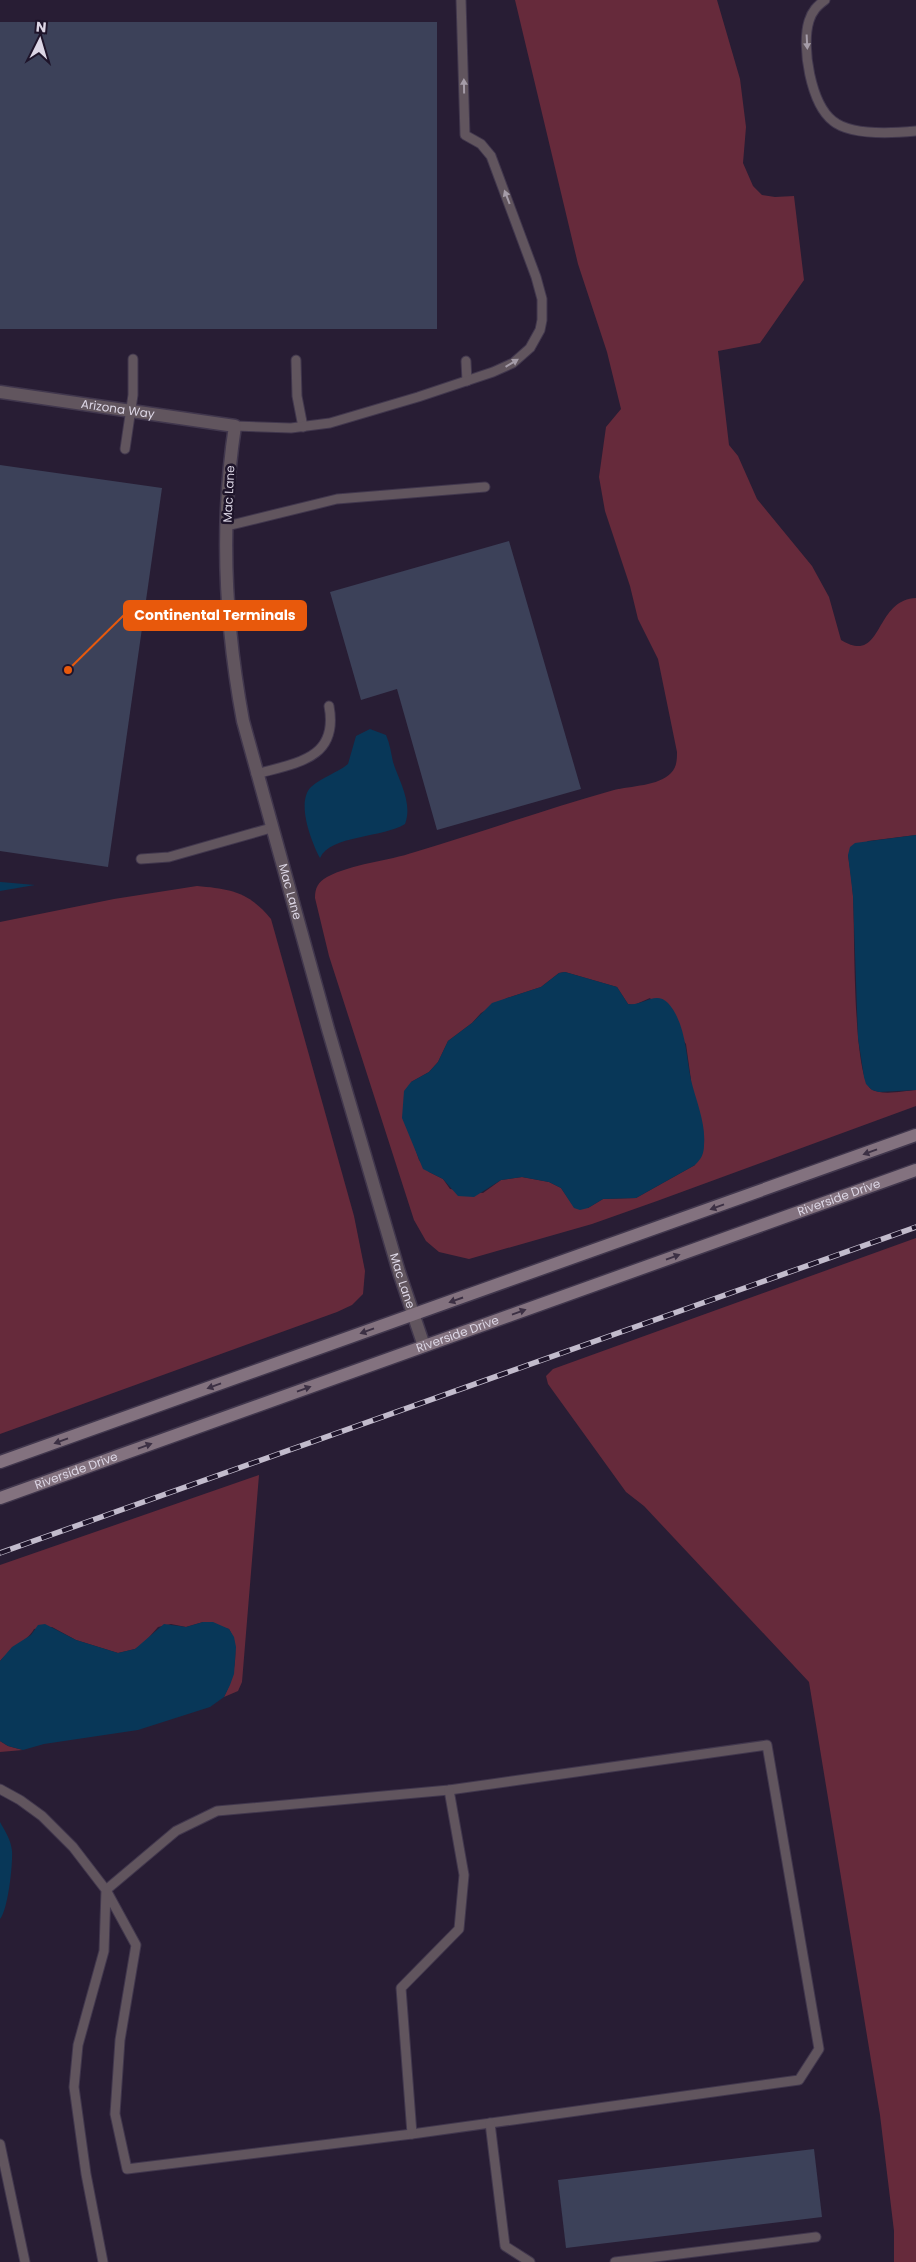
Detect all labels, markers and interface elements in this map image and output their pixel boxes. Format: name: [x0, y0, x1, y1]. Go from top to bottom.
north arrow: [15, 15, 65, 65]
text: N: [35, 17, 47, 37]
one-way arrow: [804, 35, 812, 51]
one-way arrow: [459, 78, 467, 94]
one-way arrow: [503, 189, 511, 204]
one-way arrow: [505, 358, 518, 367]
street label: Arizona Way: [80, 395, 156, 422]
street label: Mac Lane: [219, 465, 238, 523]
callout: Continental Terminals: [124, 601, 306, 630]
text: Continental Terminals: [134, 605, 296, 625]
street label: Mac Lane: [275, 862, 306, 922]
one-way arrow: [862, 1148, 877, 1156]
street label: Riverside Drive: [795, 1174, 883, 1220]
one-way arrow: [709, 1203, 724, 1211]
street label: Mac Lane: [386, 1251, 420, 1311]
one-way arrow: [665, 1253, 680, 1260]
one-way arrow: [448, 1297, 463, 1304]
one-way arrow: [512, 1308, 527, 1315]
street label: Riverside Drive: [414, 1311, 501, 1356]
one-way arrow: [359, 1327, 374, 1335]
one-way arrow: [206, 1382, 221, 1390]
one-way arrow: [297, 1385, 312, 1393]
one-way arrow: [53, 1437, 68, 1445]
one-way arrow: [138, 1442, 153, 1450]
street label: Riverside Drive: [32, 1448, 120, 1493]

